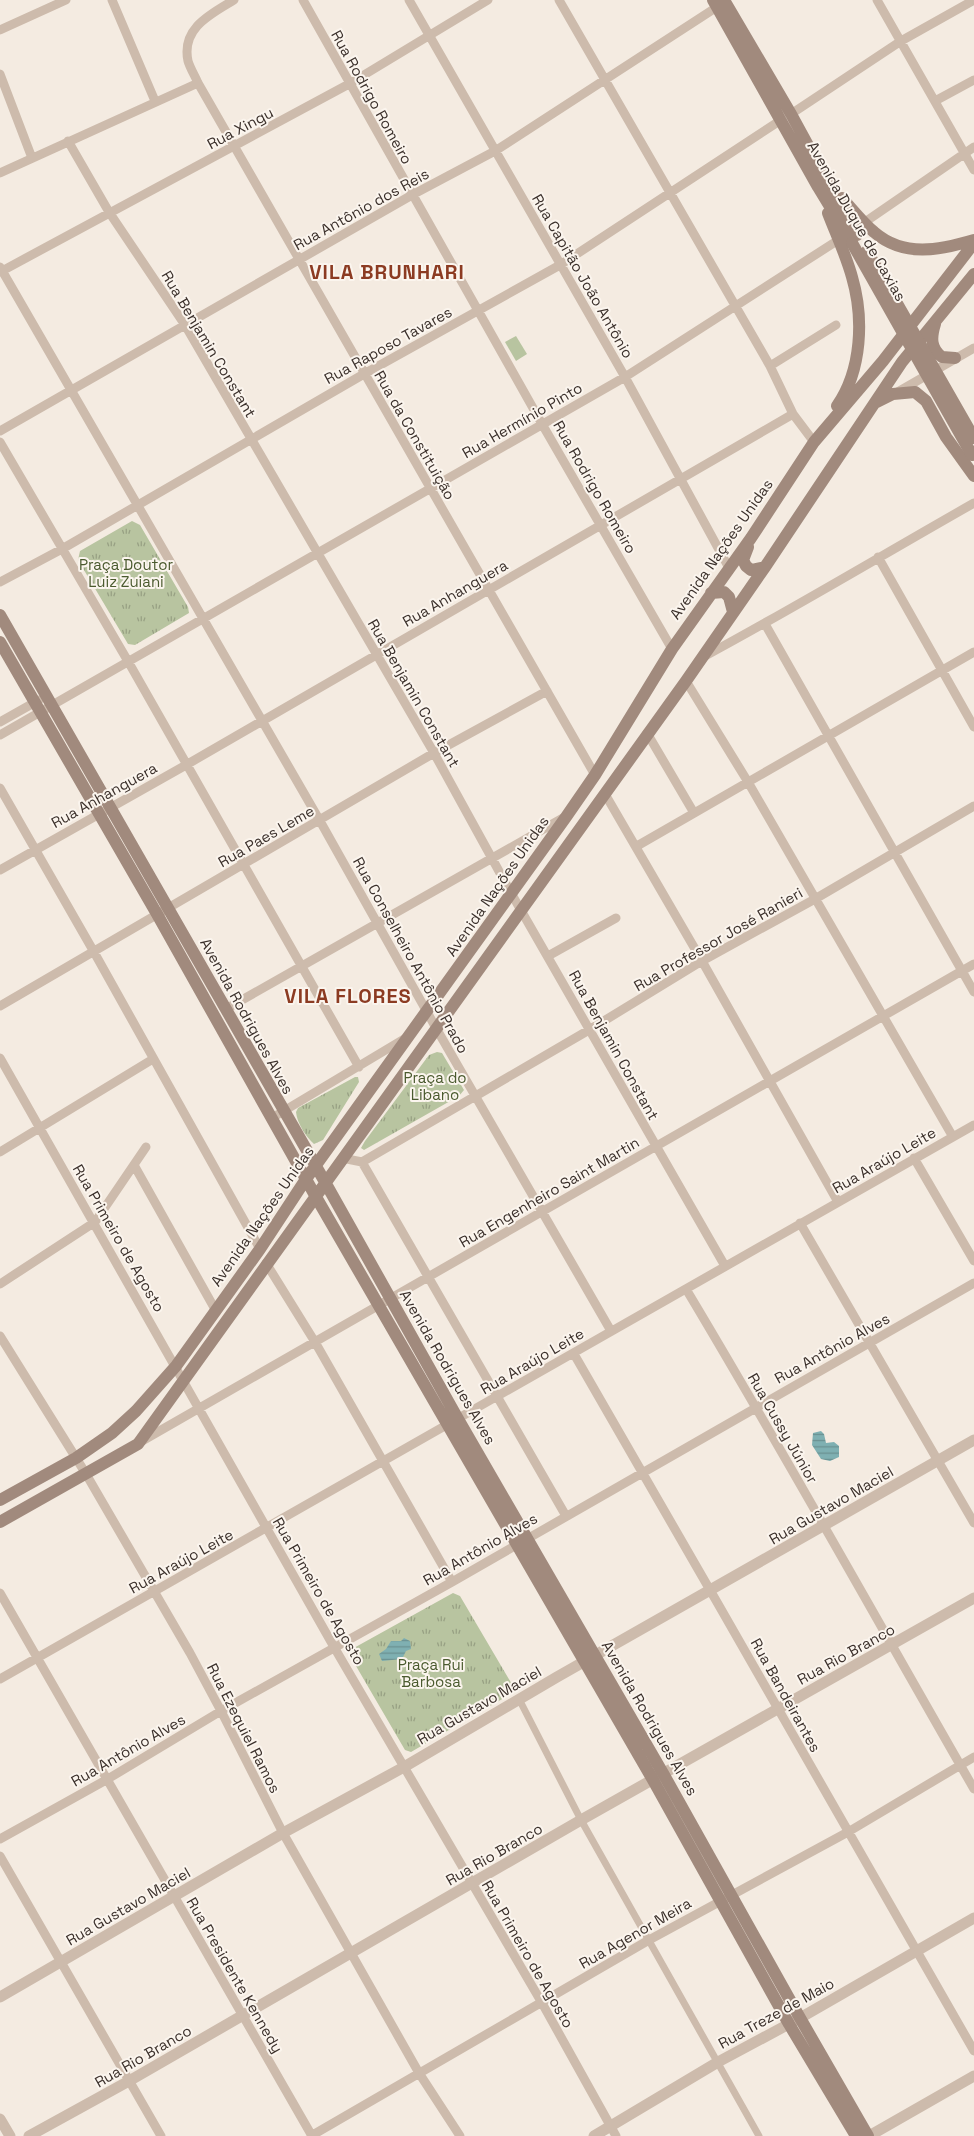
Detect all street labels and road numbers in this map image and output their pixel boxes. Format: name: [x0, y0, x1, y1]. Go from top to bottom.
street label: Rua Rodrigo Romeiro: [327, 27, 417, 167]
street label: Rua Xingu: [204, 103, 276, 153]
street label: Avenida Duque de Caxias: [803, 138, 911, 304]
street label: Rua Antônio dos Reis: [290, 164, 432, 254]
street label: Rua Capitão João Antônio: [528, 190, 638, 362]
street label: Rua Benjamin Constant: [158, 267, 261, 421]
street label: Rua Raposo Tavares: [321, 302, 455, 388]
street label: Rua da Constituição: [370, 367, 460, 503]
street label: Rua Hermínio Pinto: [459, 378, 585, 462]
street label: Rua Rodrigo Romeiro: [549, 417, 641, 557]
street label: Avenida Nações Unidas: [665, 475, 777, 623]
street label: Rua Anhanguera: [399, 555, 511, 631]
street label: Rua Benjamin Constant: [364, 615, 464, 771]
street label: Rua Anhanguera: [48, 758, 161, 832]
street label: Rua Paes Leme: [215, 801, 318, 871]
street label: Avenida Nações Unidas: [441, 812, 553, 960]
street label: Rua Conselheiro Antônio Prado: [349, 853, 473, 1057]
street label: Rua Professor José Ranieri: [630, 883, 806, 995]
street label: Avenida Rodrigues Alves: [196, 935, 298, 1097]
street label: Rua Benjamin Constant: [565, 967, 663, 1123]
street label: Rua Araújo Leite: [829, 1123, 939, 1197]
street label: Rua Engenheiro Saint Martin: [455, 1133, 643, 1251]
street label: Avenida Nações Unidas: [206, 1142, 318, 1290]
street label: Rua Primeiro de Agosto: [69, 1161, 169, 1315]
street label: Avenida Rodrigues Alves: [396, 1286, 500, 1448]
street label: Rua Antônio Alves: [771, 1308, 893, 1388]
street label: Rua Araújo Leite: [477, 1324, 587, 1398]
street label: Rua Cussy Júnior: [744, 1369, 822, 1487]
street label: Rua Gustavo Maciel: [765, 1462, 897, 1548]
street label: Rua Antônio Alves: [419, 1509, 541, 1589]
street label: Rua Primeiro de Agosto: [269, 1514, 369, 1668]
street label: Rua Araújo Leite: [125, 1524, 237, 1598]
street label: Rua Rio Branco: [794, 1619, 898, 1689]
street label: Rua Bandeirantes: [747, 1635, 825, 1755]
street label: Avenida Rodrigues Alves: [598, 1637, 702, 1799]
street label: Rua Ezequiel Ramos: [203, 1660, 285, 1796]
street label: Rua Gustavo Maciel: [413, 1662, 545, 1748]
street label: Rua Antônio Alves: [67, 1710, 189, 1790]
street label: Rua Rio Branco: [442, 1819, 546, 1889]
street label: Rua Gustavo Maciel: [62, 1863, 194, 1949]
street label: Rua Primeiro de Agosto: [478, 1877, 578, 2031]
street label: Rua Agenor Meira: [576, 1893, 695, 1973]
street label: Rua Presidente Kennedy: [183, 1894, 287, 2056]
street label: Rua Treze de Maio: [715, 1973, 837, 2053]
street label: Rua Rio Branco: [91, 2021, 195, 2091]

